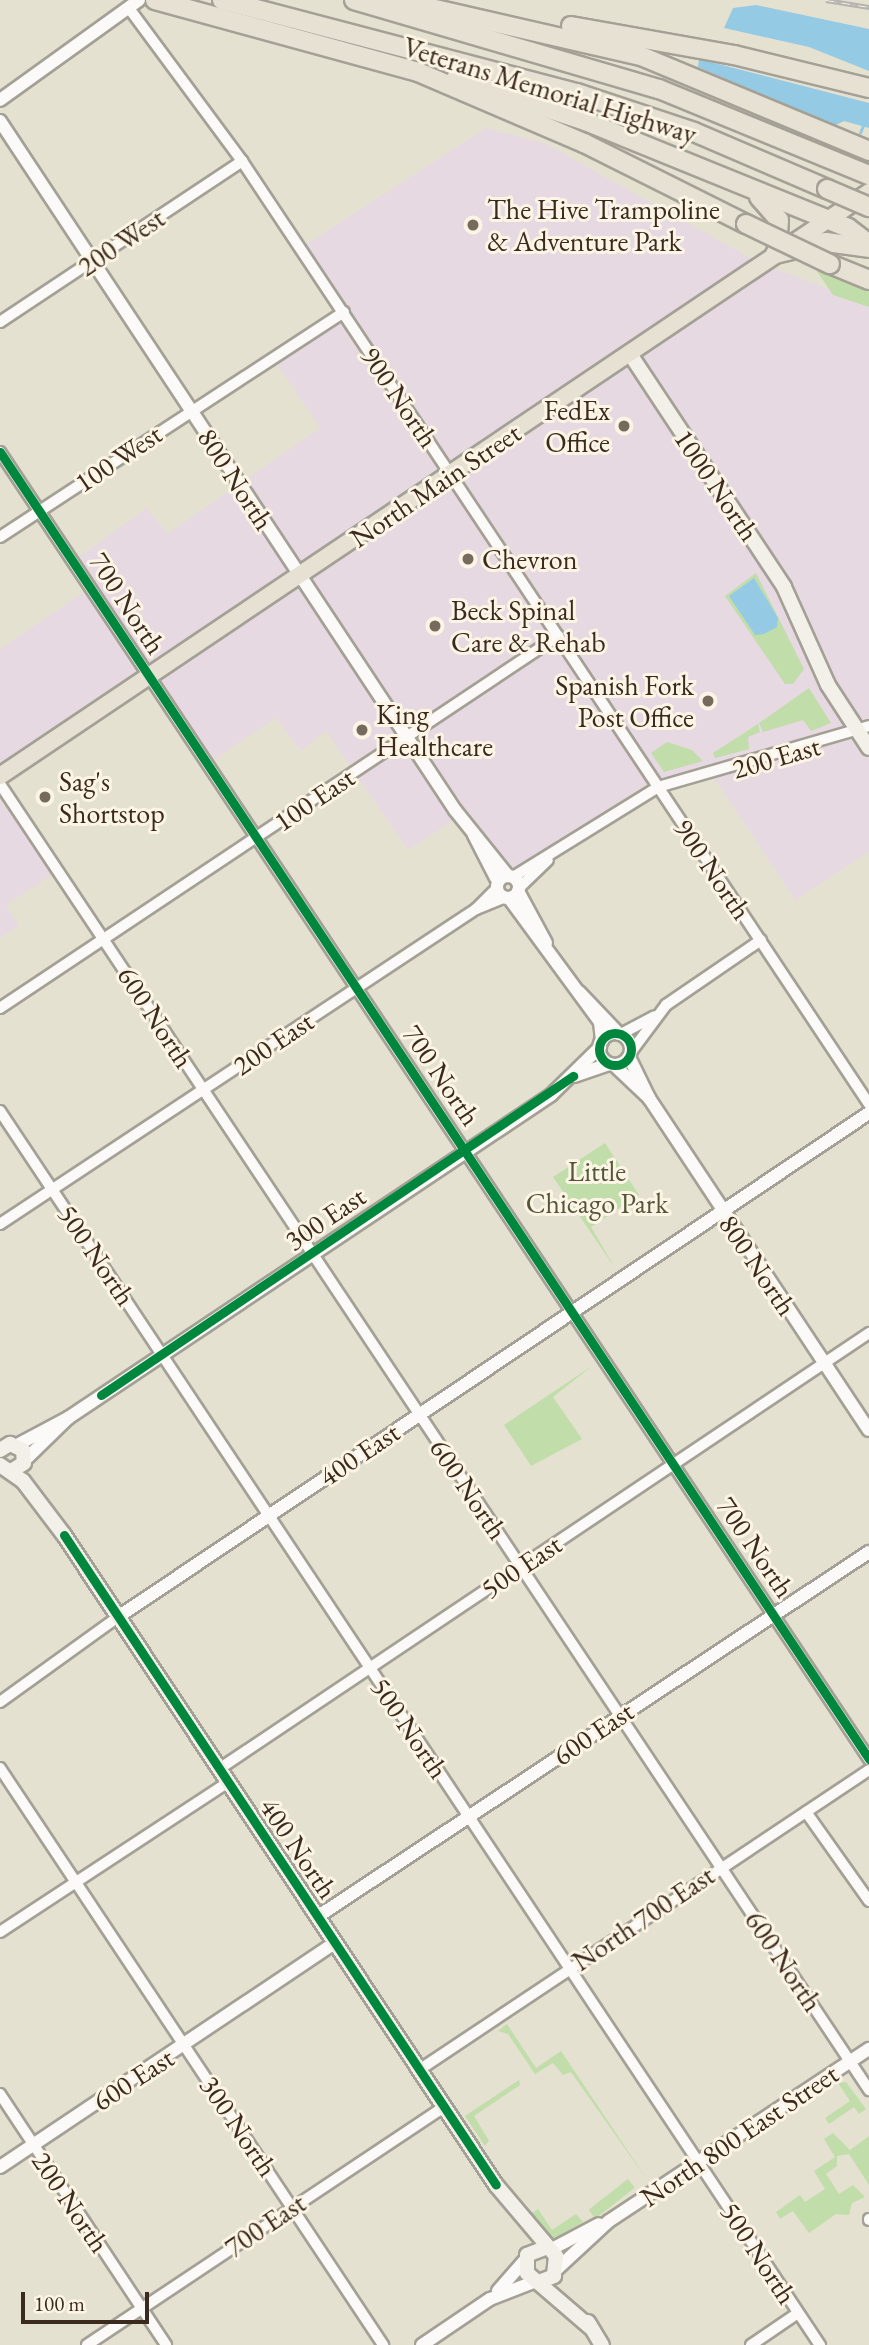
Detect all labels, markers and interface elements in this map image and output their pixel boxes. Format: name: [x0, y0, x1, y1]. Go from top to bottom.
street label: Veterans Memorial Highway: [399, 29, 701, 151]
place label: The Hive Trampoline & Adventure Park: [487, 192, 720, 258]
street label: 200 West: [71, 201, 171, 283]
marker: The Hive Trampoline & Adventure Park: [465, 217, 481, 233]
street label: 900 North: [354, 340, 446, 454]
place label: FedEx Office: [544, 393, 610, 459]
street label: North Main Street: [343, 415, 527, 555]
street label: 100 West: [68, 417, 168, 499]
marker: FedEx Office: [616, 418, 632, 434]
street label: 800 North: [191, 422, 281, 536]
street label: 1000 North: [667, 423, 767, 547]
place label: Chevron: [482, 542, 577, 576]
street label: 700 North: [83, 546, 173, 660]
marker: Chevron: [460, 551, 476, 567]
place label: Beck Spinal Care & Rehab: [451, 593, 606, 659]
marker: Beck Spinal Care & Rehab: [425, 616, 445, 636]
place label: Spanish Fork Post Office: [555, 668, 694, 734]
marker: Spanish Fork Post Office: [700, 693, 716, 709]
place label: King Healthcare: [376, 697, 493, 763]
marker: King Healthcare: [354, 722, 370, 738]
street label: 200 East: [728, 728, 824, 786]
street label: 100 East: [267, 760, 361, 838]
place label: Sag's Shortstop: [59, 764, 165, 830]
marker: Sag's Shortstop: [37, 789, 53, 805]
street label: 900 North: [667, 812, 759, 926]
street label: 600 North: [111, 960, 201, 1074]
street label: 200 East: [226, 1004, 320, 1082]
street label: 700 North: [396, 1018, 488, 1132]
park label: Little Chicago Park: [526, 1154, 668, 1220]
street label: 300 East: [278, 1179, 372, 1257]
street label: 500 North: [51, 1198, 143, 1312]
street label: 800 North: [712, 1208, 804, 1322]
street label: 400 East: [312, 1415, 406, 1493]
street label: 600 North: [423, 1432, 515, 1546]
street label: 700 North: [710, 1490, 802, 1604]
street label: 500 East: [474, 1527, 568, 1605]
street label: 500 North: [364, 1671, 456, 1785]
street label: 600 East: [546, 1694, 640, 1772]
street label: 400 North: [253, 1791, 345, 1905]
street label: North 700 East: [566, 1858, 720, 1978]
street label: 600 North: [738, 1904, 830, 2018]
street label: 600 East: [86, 2040, 180, 2118]
street label: North 800 East Street: [634, 2056, 844, 2214]
street label: 300 North: [193, 2069, 285, 2183]
street label: 200 North: [25, 2145, 117, 2259]
street label: 700 East: [218, 2186, 312, 2264]
street label: 500 North: [714, 2196, 804, 2310]
scale bar: [24, 2278, 152, 2322]
text: 100 m: [34, 2290, 85, 2317]

